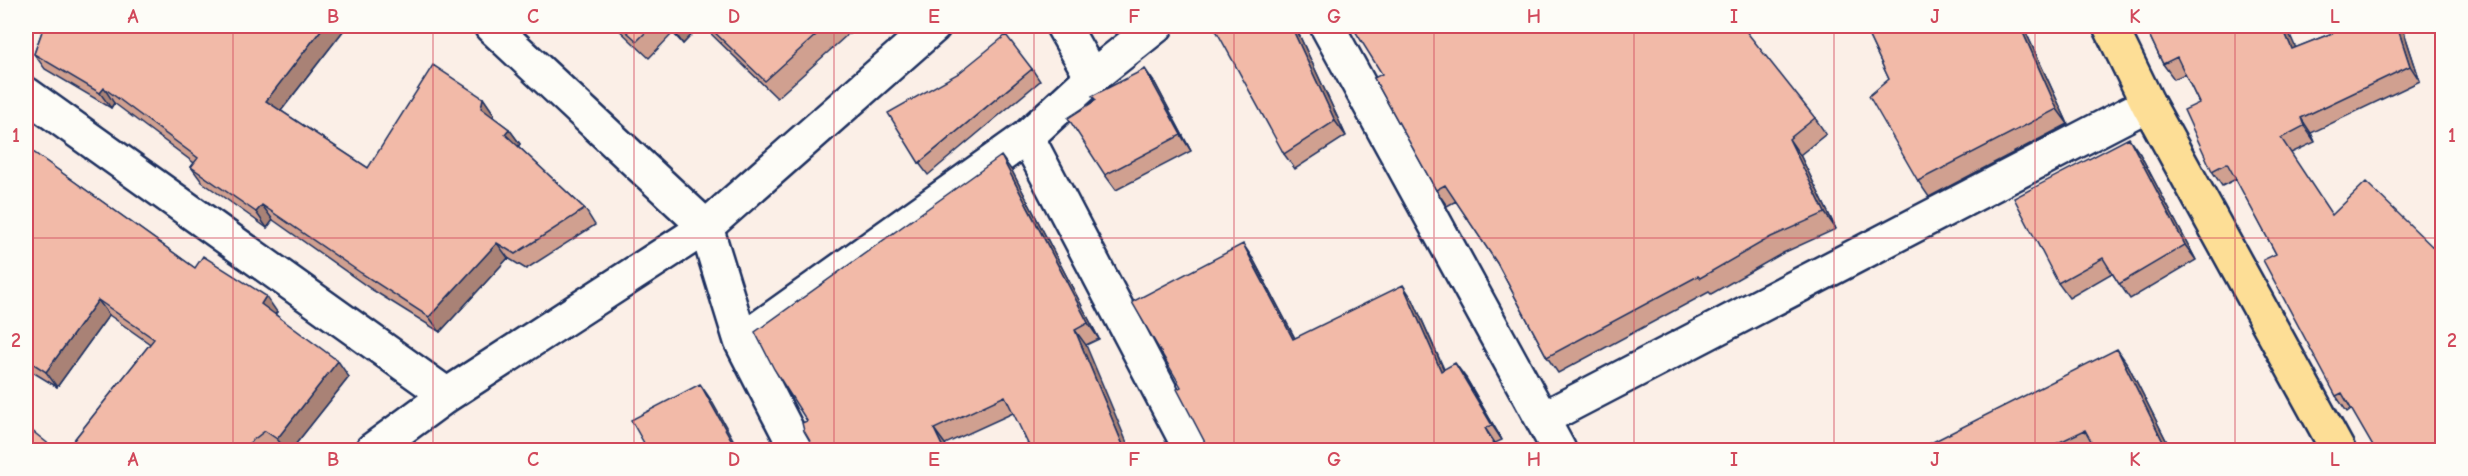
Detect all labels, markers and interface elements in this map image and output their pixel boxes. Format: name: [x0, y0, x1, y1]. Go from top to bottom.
text: A: [127, 5, 139, 28]
text: B: [327, 5, 339, 28]
text: C: [527, 5, 539, 28]
text: D: [728, 5, 740, 28]
text: E: [928, 5, 940, 28]
text: F: [1128, 5, 1140, 28]
text: G: [1327, 5, 1341, 28]
text: H: [1527, 5, 1541, 28]
text: I: [1730, 5, 1738, 28]
text: J: [1930, 5, 1940, 28]
text: K: [2129, 5, 2141, 28]
text: L: [2330, 5, 2340, 28]
text: 1: [12, 124, 20, 147]
text: 1: [2448, 124, 2456, 147]
text: 2: [11, 329, 21, 352]
text: 2: [2447, 329, 2457, 352]
text: A: [127, 448, 139, 471]
text: B: [327, 448, 339, 471]
text: C: [527, 448, 539, 471]
text: D: [728, 448, 740, 471]
text: E: [928, 448, 940, 471]
text: F: [1128, 448, 1140, 471]
text: G: [1327, 448, 1341, 471]
text: H: [1527, 448, 1541, 471]
text: I: [1730, 448, 1738, 471]
text: J: [1930, 448, 1940, 471]
text: K: [2129, 448, 2141, 471]
text: L: [2330, 448, 2340, 471]

